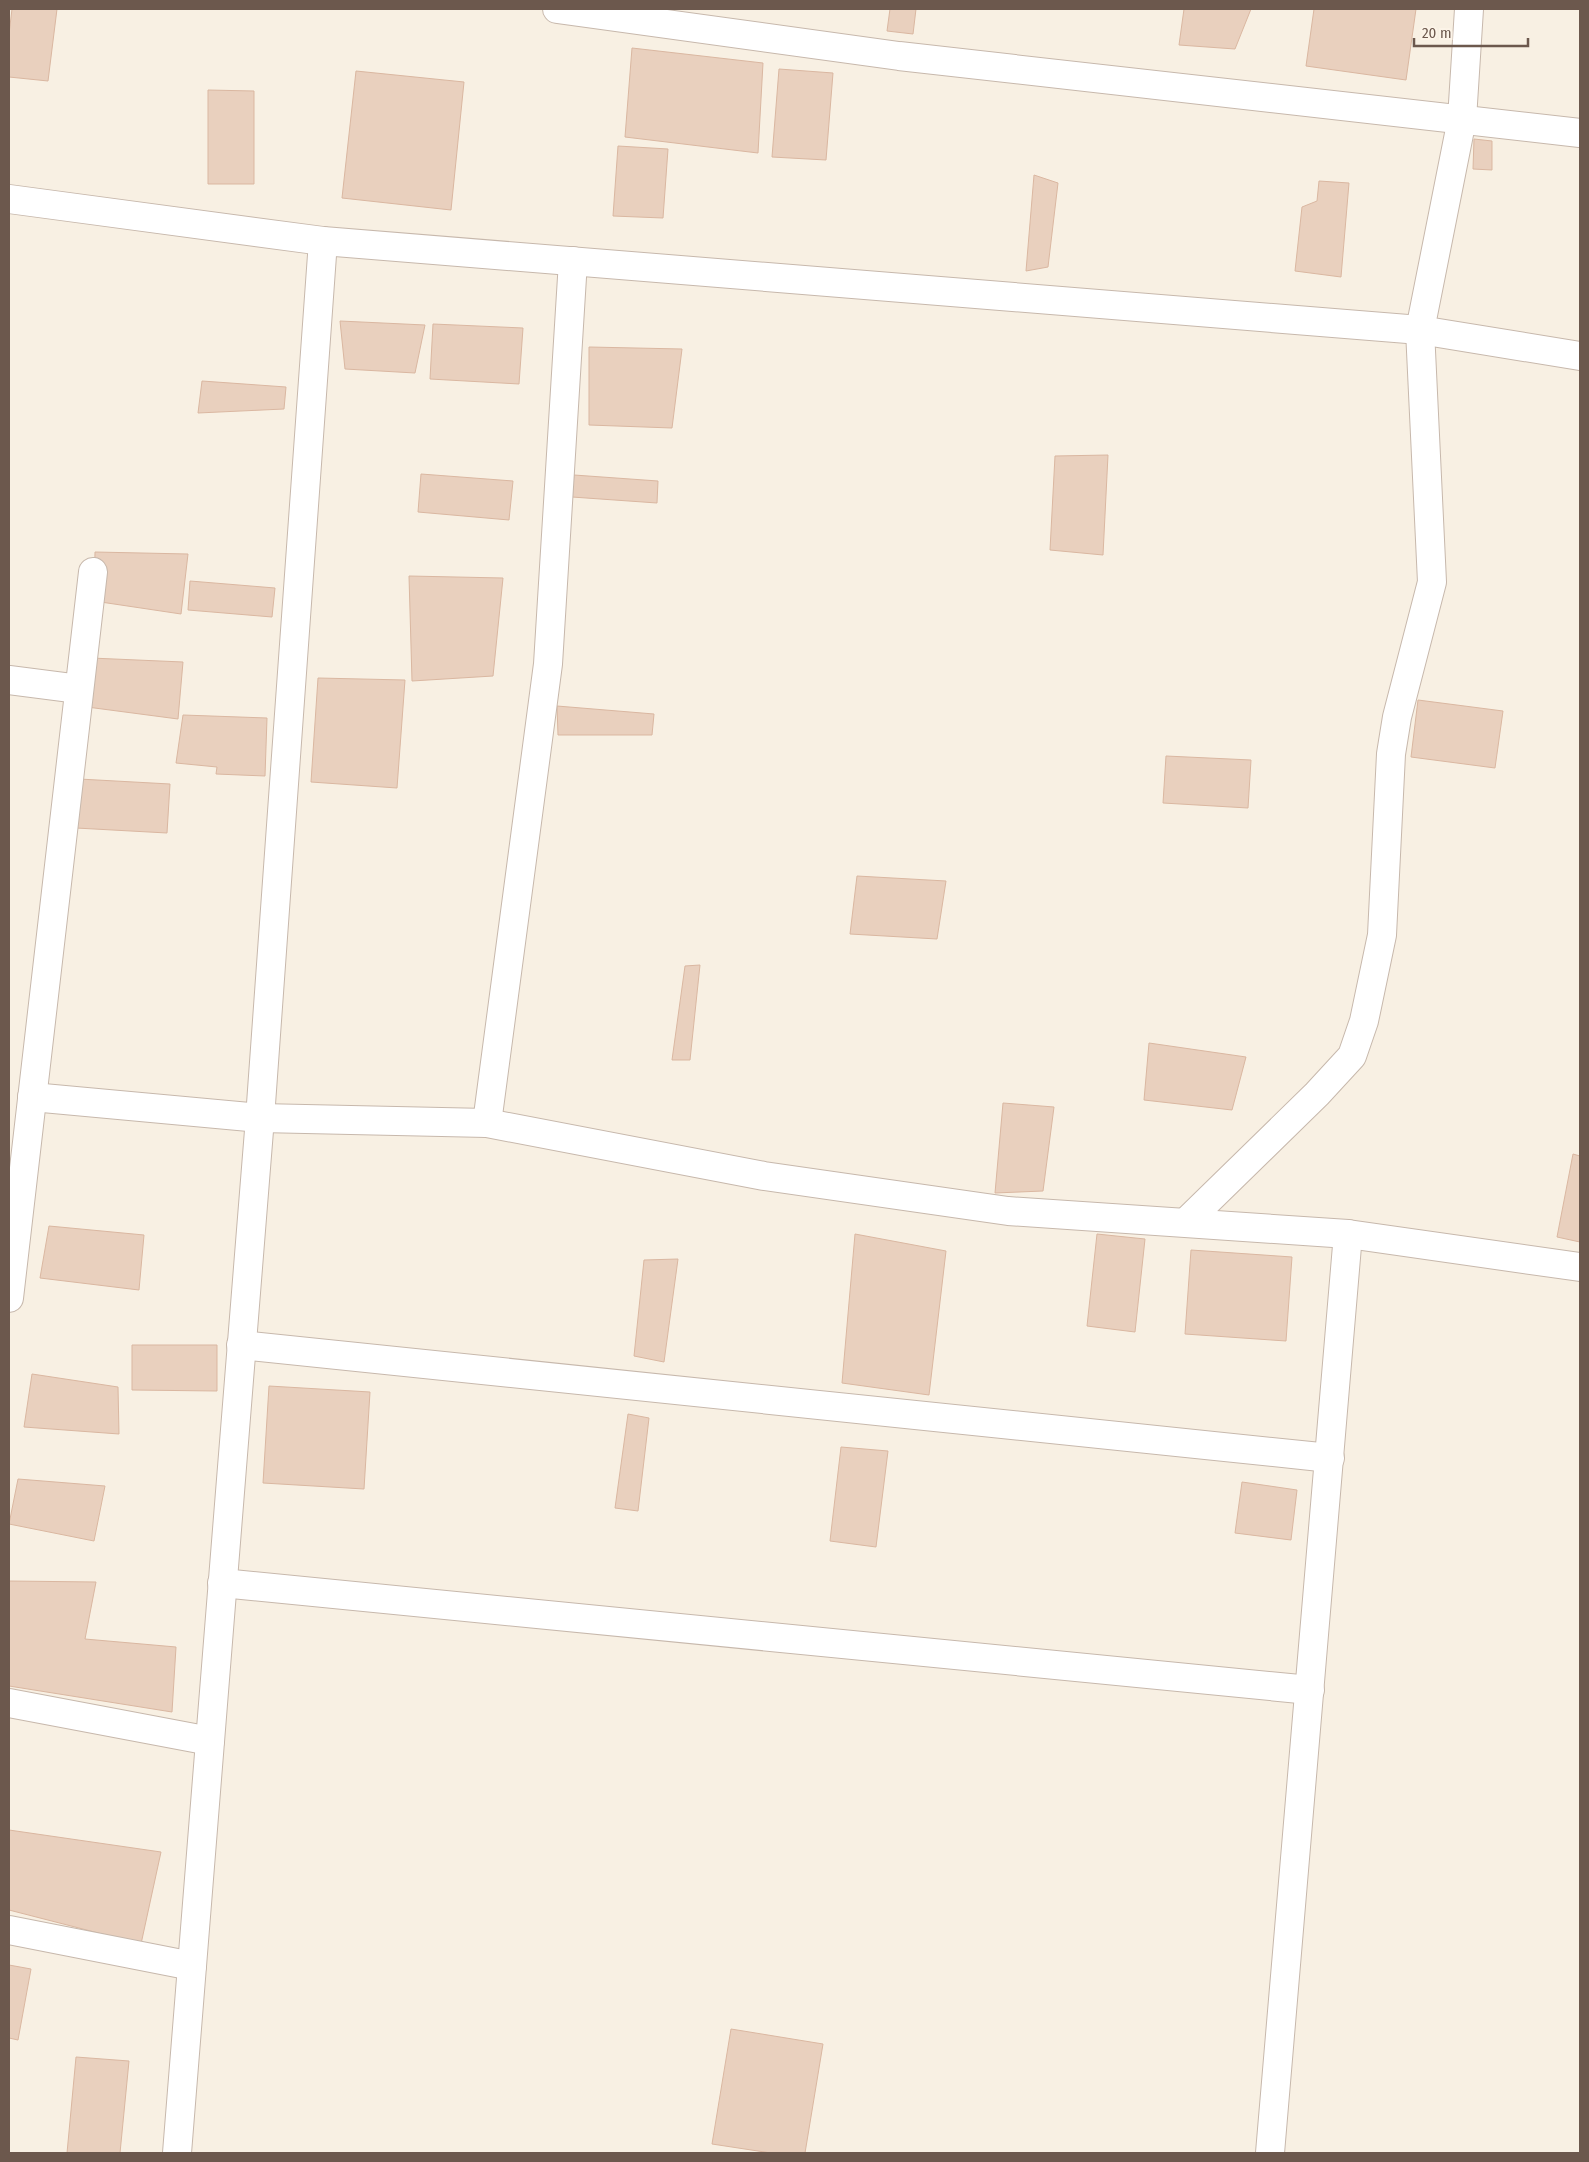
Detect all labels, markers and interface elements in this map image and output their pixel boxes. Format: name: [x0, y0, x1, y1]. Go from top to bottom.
scale bar: [1414, 15, 1528, 47]
text: 20 m: [1422, 24, 1452, 42]

